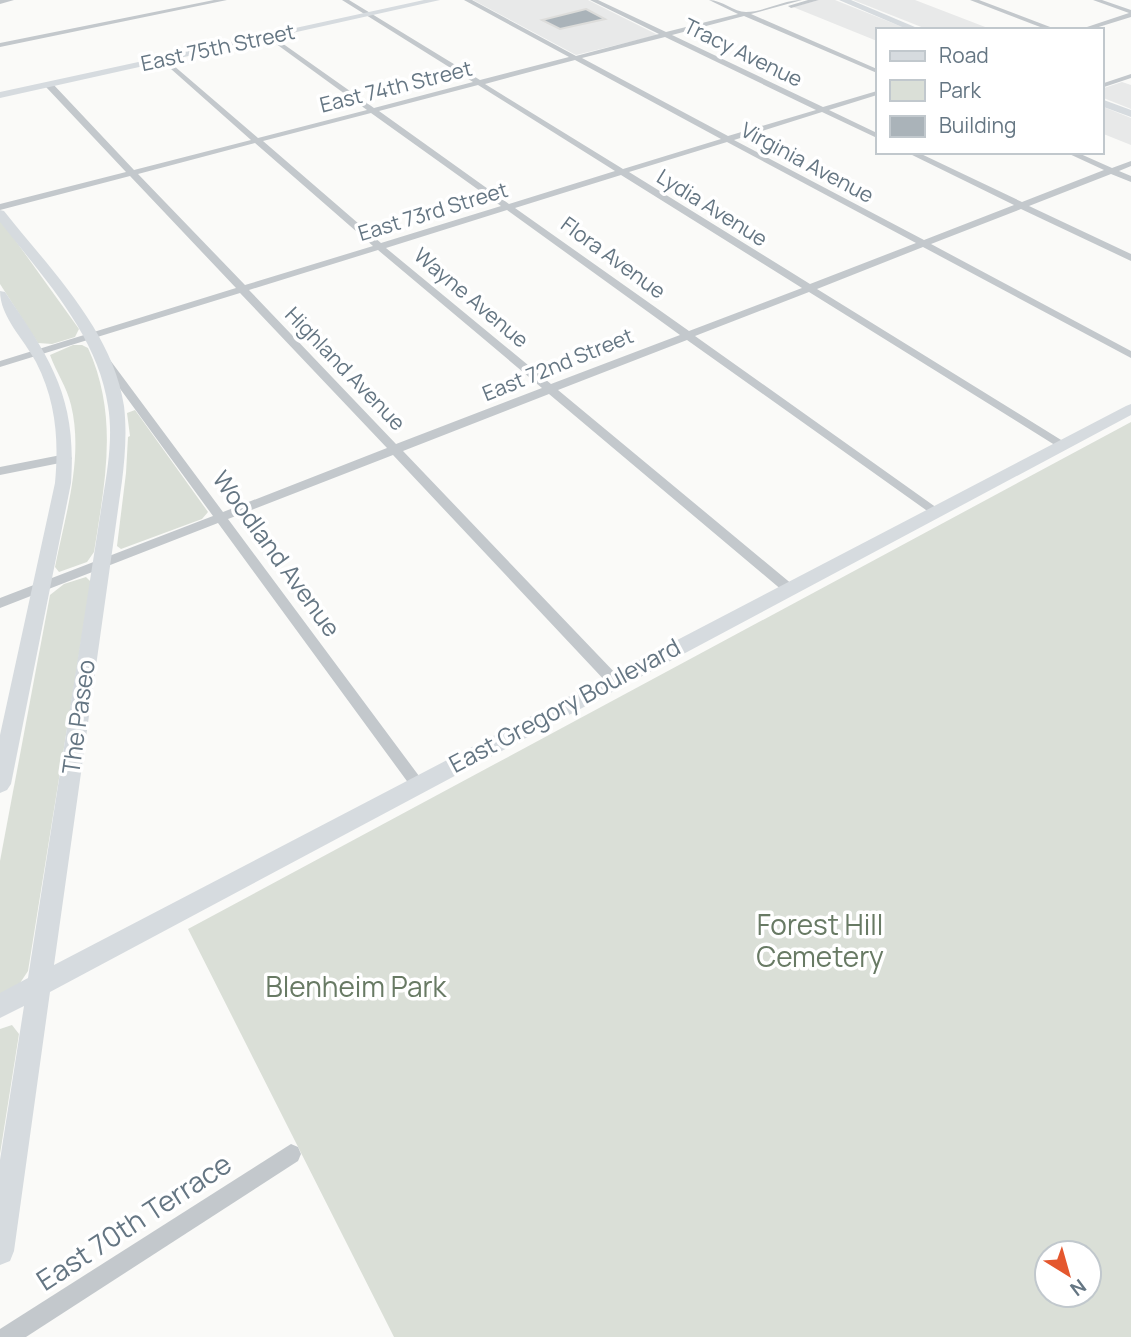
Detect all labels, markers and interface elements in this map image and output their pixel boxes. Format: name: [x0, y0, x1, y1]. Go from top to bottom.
street label: Tracy Avenue: [679, 11, 807, 93]
street label: East 75th Street: [138, 17, 297, 77]
legend: [876, 28, 1103, 154]
text: Road: [939, 41, 989, 69]
street label: East 74th Street: [317, 54, 475, 118]
text: Park: [939, 76, 981, 104]
text: Building: [939, 111, 1016, 139]
street label: Virginia Avenue: [736, 115, 879, 209]
street label: Lydia Avenue: [652, 162, 773, 252]
street label: East 73rd Street: [354, 175, 511, 247]
street label: Flora Avenue: [556, 210, 671, 305]
street label: Wayne Avenue: [408, 241, 535, 353]
street label: Highland Avenue: [279, 300, 412, 436]
street label: East 72nd Street: [478, 321, 637, 407]
street label: Woodland Avenue: [206, 463, 349, 643]
street label: East Gregory Boulevard: [443, 630, 686, 780]
street label: The Paseo: [53, 657, 102, 776]
park label: Forest Hill Cemetery: [756, 905, 884, 975]
park label: Blenheim Park: [266, 967, 448, 1005]
street label: East 70th Terrace: [29, 1144, 238, 1298]
north arrow: [1033, 1239, 1103, 1309]
text: N: [1065, 1273, 1092, 1302]

